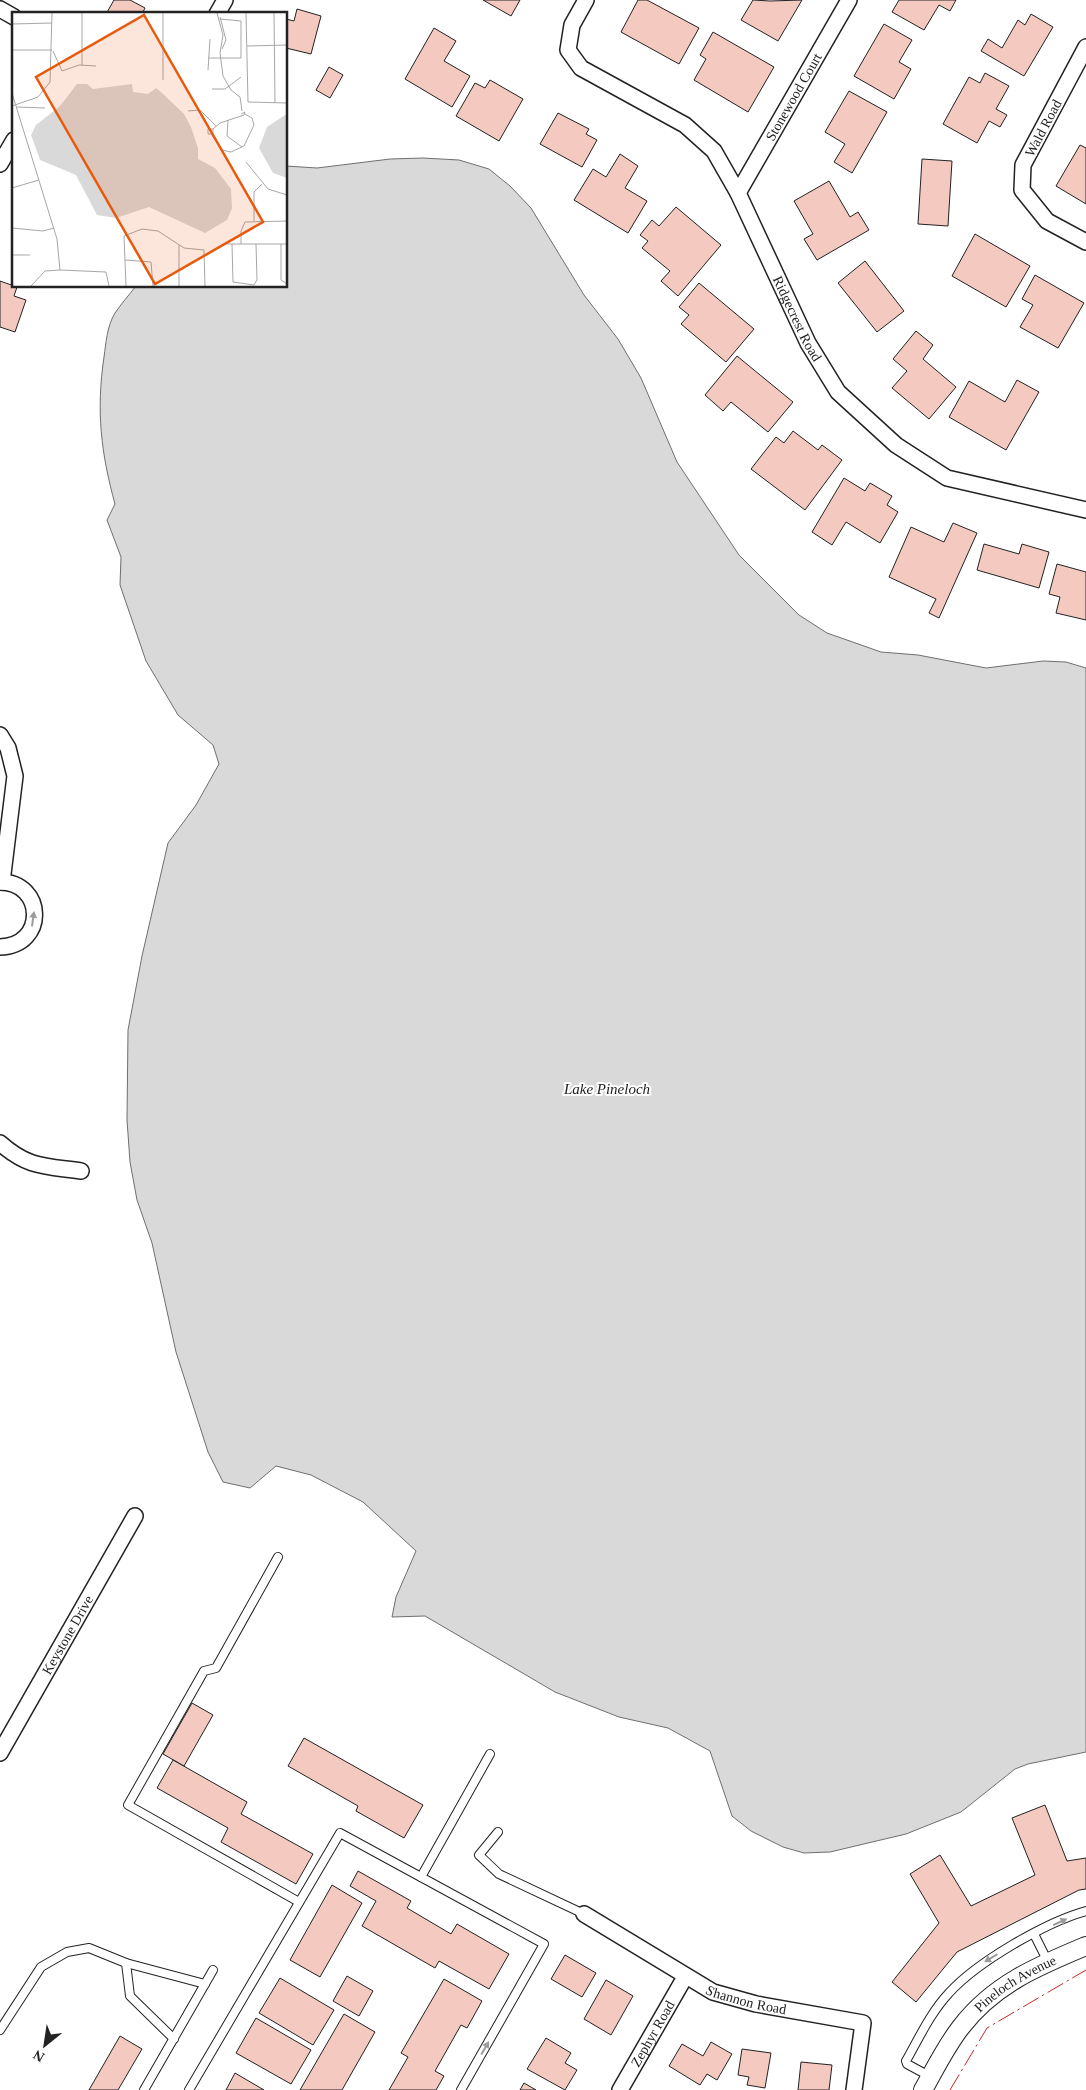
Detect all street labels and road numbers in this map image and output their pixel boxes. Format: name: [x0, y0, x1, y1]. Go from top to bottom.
street label: Stonewood Court: [763, 51, 825, 143]
street label: Wald Road: [1022, 97, 1065, 159]
street label: Ridgecrest Road: [770, 274, 824, 364]
street label: Keystone Drive: [39, 1593, 96, 1677]
street label: Pineloch Avenue: [971, 1953, 1059, 2015]
street label: Shannon Road: [703, 1982, 787, 2017]
street label: Zephyr Road: [628, 1998, 678, 2070]

